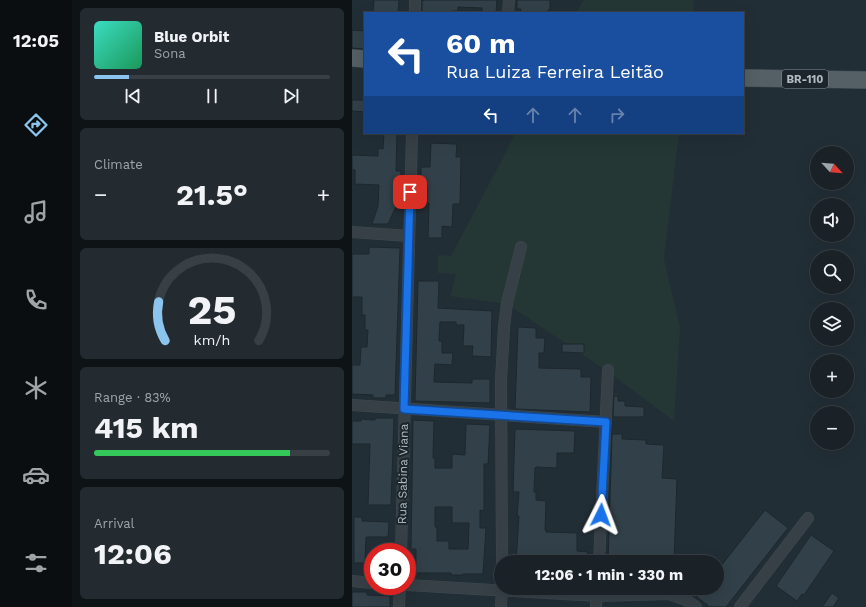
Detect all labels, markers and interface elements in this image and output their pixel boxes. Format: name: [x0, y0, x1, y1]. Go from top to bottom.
text: 60 m: [446, 27, 516, 60]
text: Blue Orbit: [154, 28, 229, 46]
icon: left: [380, 28, 432, 80]
text: 12:05: [13, 30, 59, 51]
text: Sona: [154, 46, 186, 61]
text: Rua Luiza Ferreira Leitão: [446, 61, 664, 82]
road number: BR-110: [782, 70, 828, 88]
icon: previous: [122, 85, 144, 107]
icon: pause: [201, 85, 223, 107]
icon: next: [280, 85, 302, 107]
icon: left: [480, 104, 502, 126]
icon: ahead: [522, 104, 544, 126]
icon: ahead: [564, 104, 586, 126]
icon: right: [606, 104, 628, 126]
icon: directions: [22, 111, 50, 139]
north arrow: [810, 146, 854, 190]
map controls: [810, 146, 854, 450]
text: Climate: [94, 157, 143, 172]
pin: [393, 175, 427, 209]
text: 21.5°: [176, 177, 248, 212]
icon: arrive: [399, 181, 421, 203]
text: −: [94, 182, 107, 207]
text: +: [317, 182, 330, 207]
icon: music: [22, 198, 50, 226]
button: sound: [810, 198, 854, 242]
button: search: [810, 250, 854, 294]
text: 25: [187, 285, 237, 334]
icon: phone: [22, 286, 50, 314]
button: layers: [810, 302, 854, 346]
text: km/h: [194, 332, 230, 348]
button: +: [810, 354, 854, 398]
icon: climate: [22, 374, 50, 402]
text: Range · 83%: [94, 390, 171, 405]
button: −: [810, 406, 854, 450]
text: 415 km: [94, 410, 199, 445]
street label: Rua Sabina Viana: [395, 423, 411, 524]
icon: car: [22, 461, 50, 489]
position arrow: [580, 494, 622, 536]
text: Arrival: [94, 516, 135, 531]
text: 12:06: [94, 536, 172, 571]
speed limit sign: 30: [364, 543, 416, 595]
icon: filters: [22, 549, 50, 577]
text: 12:06 · 1 min · 330 m: [535, 566, 683, 584]

